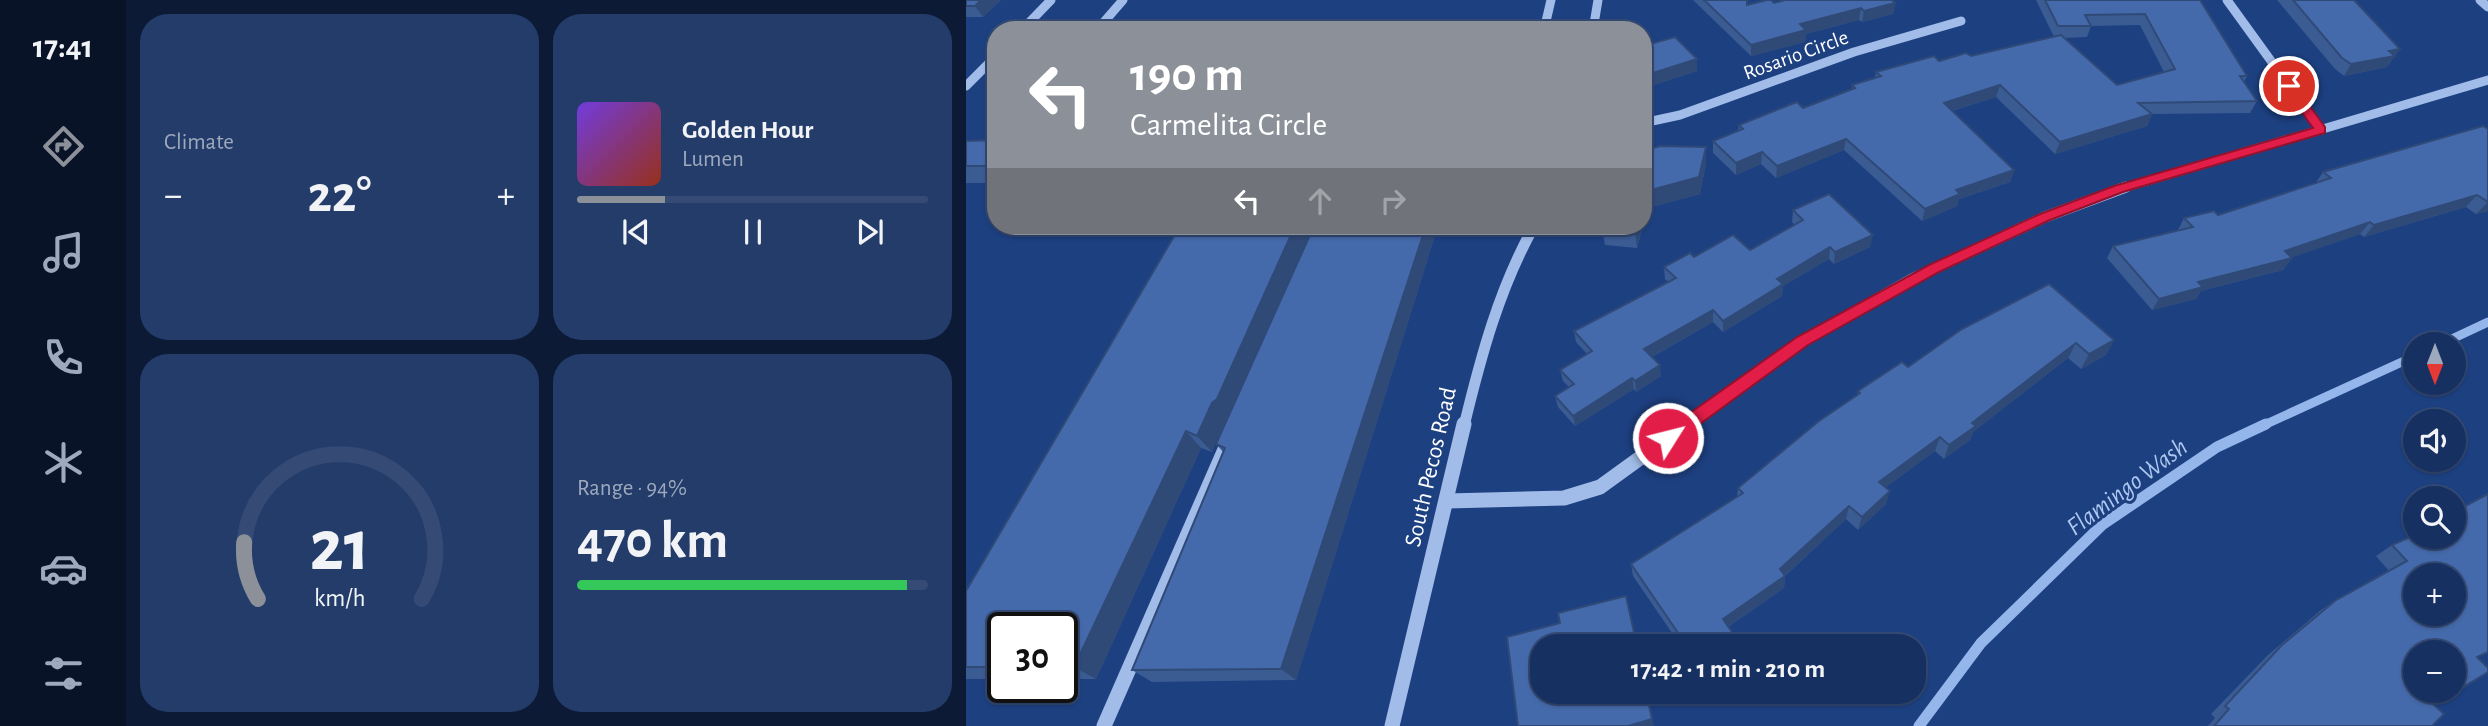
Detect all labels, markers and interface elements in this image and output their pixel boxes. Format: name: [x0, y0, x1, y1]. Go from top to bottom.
street label: Rosario Circle: [1741, 26, 1851, 84]
text: 17:41: [33, 31, 93, 63]
icon: left: [1015, 49, 1106, 140]
text: 190 m: [1130, 51, 1244, 100]
pin: [2259, 56, 2319, 116]
icon: arrive: [2270, 67, 2308, 105]
text: Carmelita Circle: [1130, 109, 1327, 141]
text: Golden Hour: [682, 117, 813, 143]
icon: directions: [39, 122, 88, 171]
text: Climate: [164, 131, 234, 154]
text: Lumen: [682, 148, 744, 171]
text: 22°: [307, 169, 372, 221]
text: −: [164, 177, 182, 215]
text: +: [497, 177, 515, 215]
icon: left: [1228, 182, 1266, 220]
icon: ahead: [1301, 182, 1339, 220]
icon: right: [1374, 182, 1412, 220]
icon: previous: [617, 213, 655, 251]
icon: pause: [734, 213, 772, 251]
icon: next: [851, 213, 889, 251]
icon: music: [39, 228, 88, 277]
north arrow: [2403, 332, 2466, 396]
map controls: [2403, 332, 2466, 703]
icon: phone: [39, 333, 88, 382]
street label: South Pecos Road: [1401, 385, 1461, 549]
position arrow: [1631, 401, 1705, 475]
button: sound: [2403, 409, 2466, 472]
water label: Flamingo Wash: [2062, 433, 2192, 541]
icon: climate: [39, 438, 88, 487]
text: Range · 94%: [577, 477, 687, 500]
button: search: [2403, 486, 2466, 549]
text: 21: [309, 511, 370, 584]
text: 470 km: [577, 515, 728, 567]
icon: car: [39, 544, 88, 593]
button: +: [2403, 563, 2466, 626]
text: km/h: [314, 586, 365, 611]
speed limit sign: 30: [987, 612, 1078, 703]
button: −: [2403, 640, 2466, 703]
icon: filters: [39, 649, 88, 698]
text: 17:42 · 1 min · 210 m: [1631, 656, 1825, 682]

